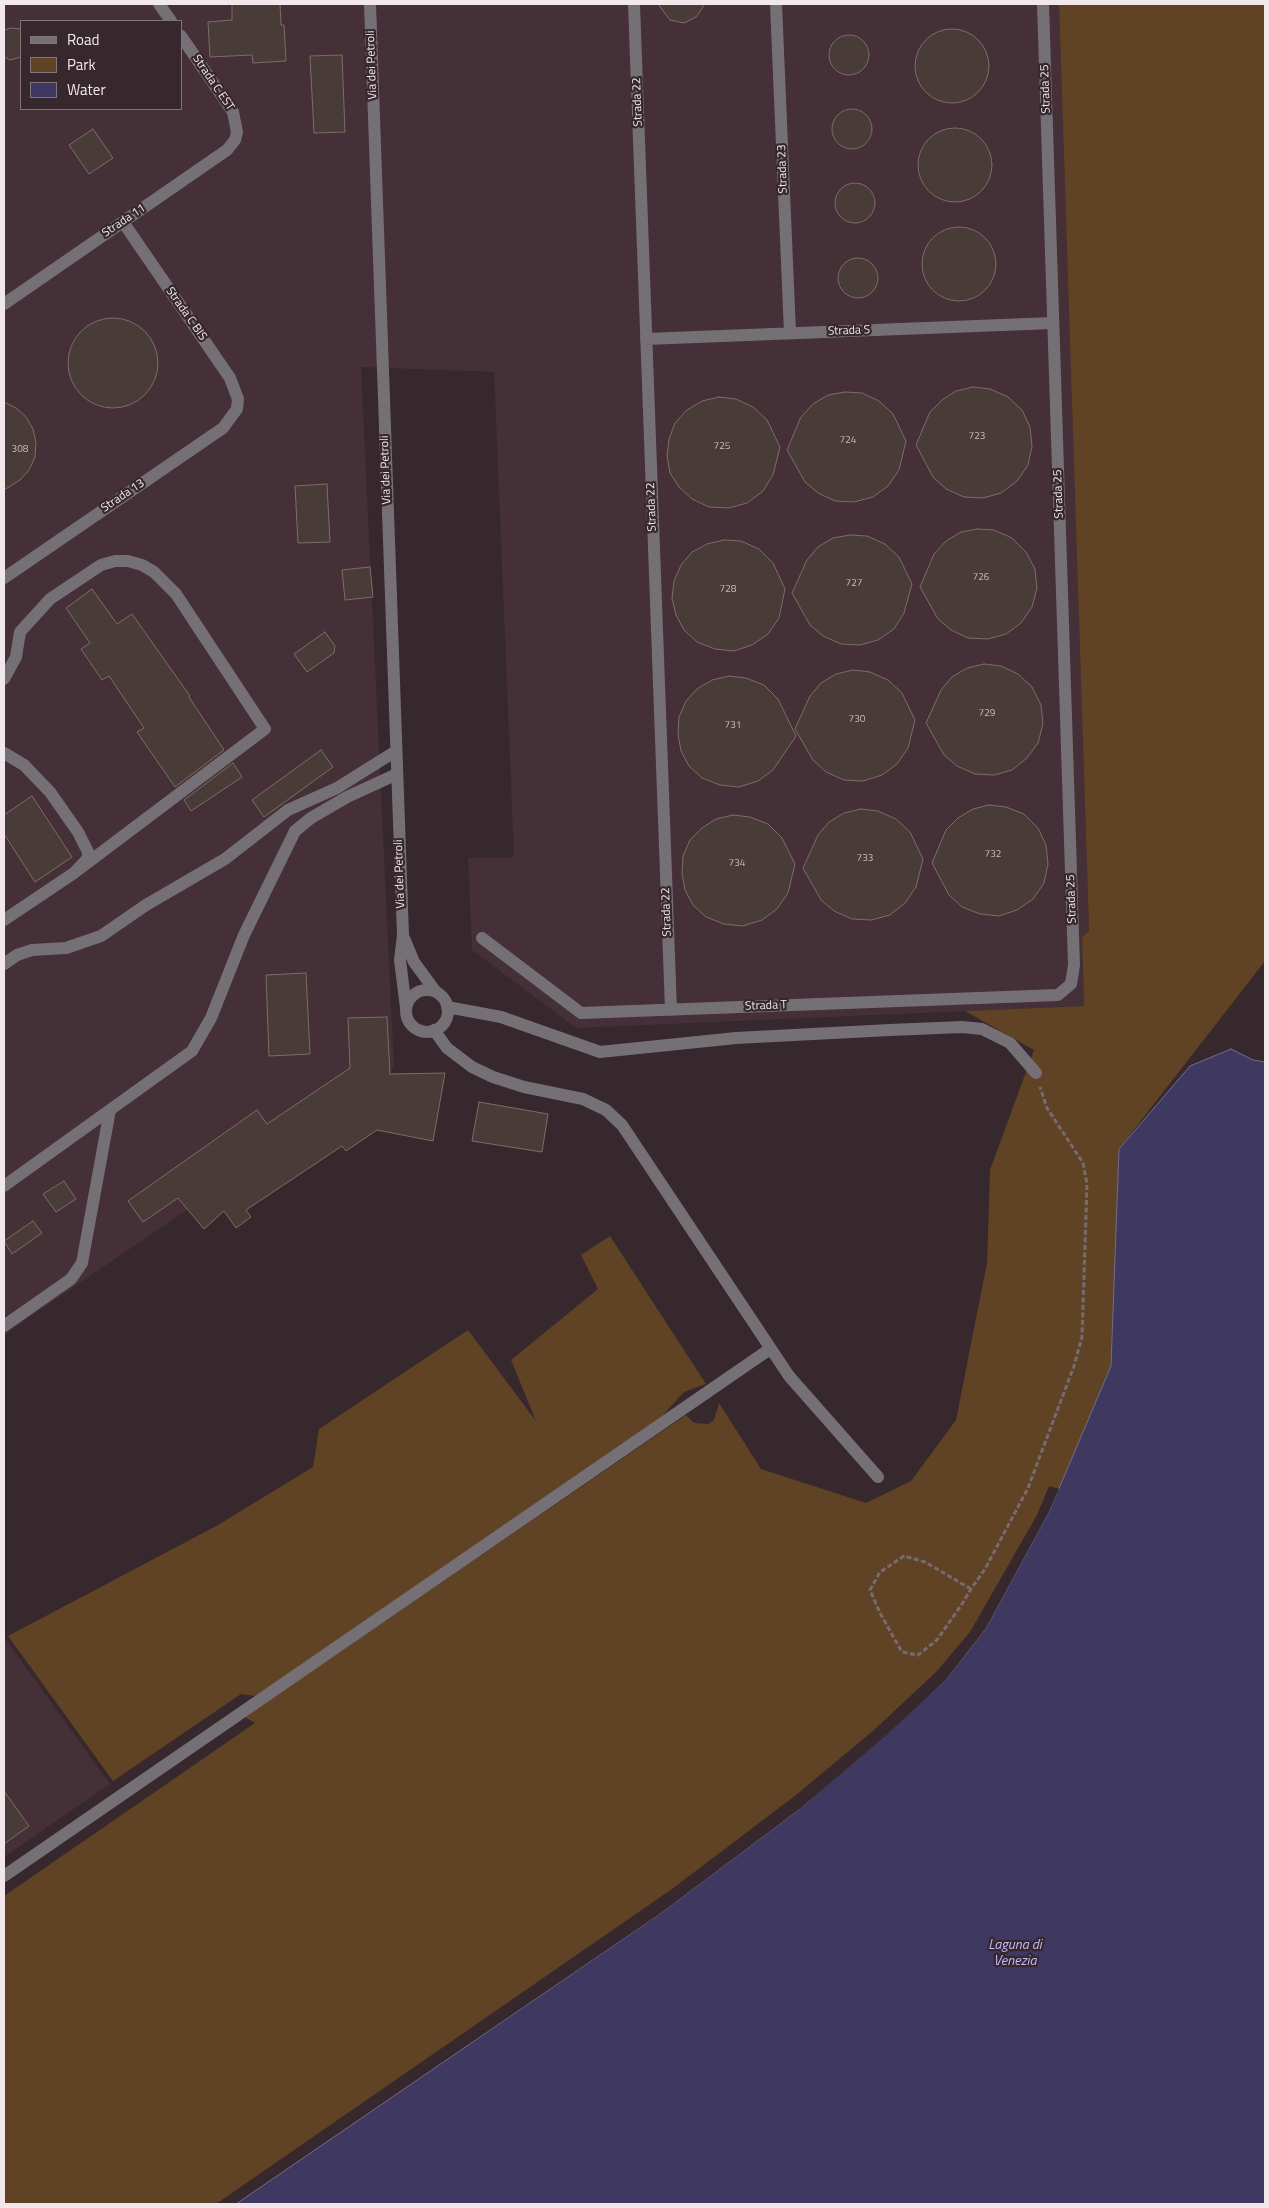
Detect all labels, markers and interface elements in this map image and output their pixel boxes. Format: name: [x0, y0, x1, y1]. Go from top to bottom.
legend: [20, 20, 182, 110]
text: Road: [67, 28, 99, 51]
street label: Via dei Petroli: [364, 30, 380, 100]
street label: Strada C EST: [189, 52, 237, 114]
text: Park: [67, 53, 96, 76]
street label: Strada 25: [1038, 64, 1054, 114]
street label: Strada 22: [630, 77, 646, 127]
text: Water: [67, 78, 106, 101]
street label: Strada 23: [775, 144, 791, 194]
street label: Strada 11: [100, 201, 148, 241]
street label: Strada C BIS: [162, 285, 210, 343]
street label: Strada S: [828, 323, 870, 339]
house number: 723: [969, 431, 985, 443]
street label: Via dei Petroli: [378, 435, 394, 505]
house number: 724: [840, 435, 856, 447]
house number: 725: [714, 441, 730, 453]
house number: 308: [12, 444, 28, 456]
street label: Strada 25: [1051, 469, 1067, 519]
street label: Strada 13: [99, 476, 147, 516]
street label: Strada 22: [644, 482, 660, 532]
house number: 726: [973, 572, 989, 584]
house number: 727: [846, 578, 862, 590]
house number: 728: [720, 584, 736, 596]
house number: 729: [979, 708, 995, 720]
house number: 730: [849, 714, 865, 726]
house number: 731: [725, 720, 741, 732]
street label: Via dei Petroli: [392, 839, 408, 909]
house number: 732: [985, 849, 1001, 861]
house number: 733: [857, 853, 873, 865]
house number: 734: [729, 858, 745, 870]
street label: Strada 25: [1064, 874, 1080, 924]
street label: Strada 22: [659, 887, 675, 937]
street label: Strada T: [745, 998, 787, 1014]
water label: Laguna di Venezia: [988, 1938, 1042, 1970]

